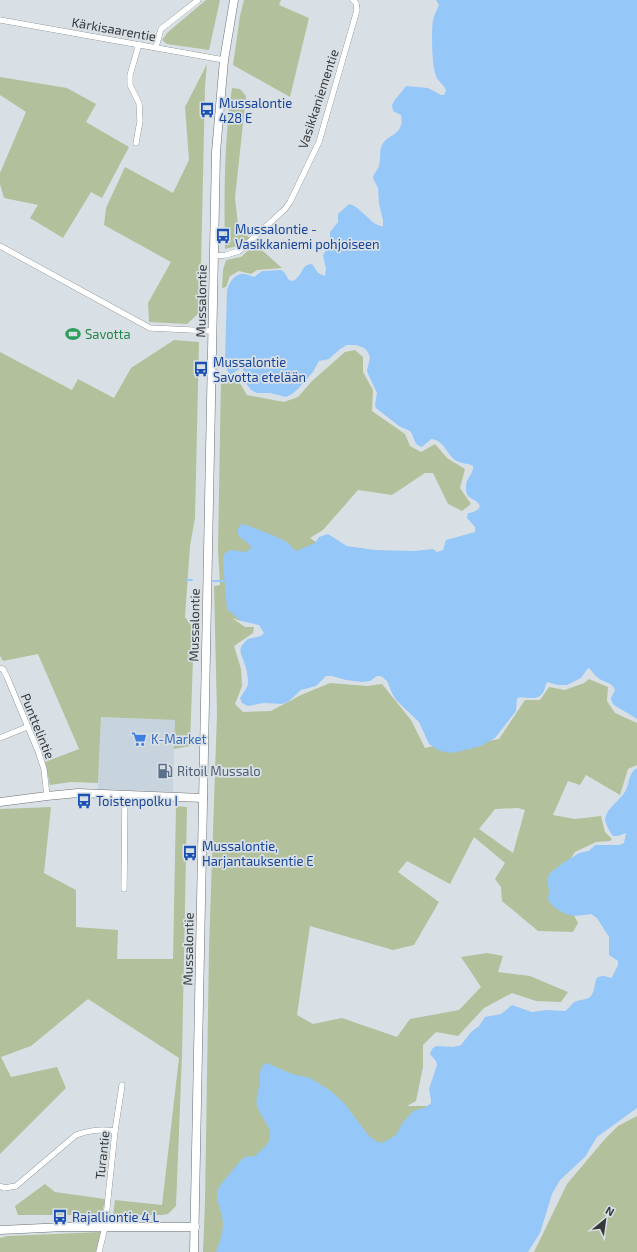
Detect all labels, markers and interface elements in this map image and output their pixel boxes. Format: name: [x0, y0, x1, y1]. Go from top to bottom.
street label: Kärkisaarentie: [71, 14, 157, 44]
street label: Vasikkaniementie: [294, 47, 342, 151]
place label: Mussalontie 428 E: [219, 95, 292, 126]
bus stop icon: Mussalontie 428 E: [198, 101, 216, 119]
place label: Mussalontie - Vasikkaniemi pohjoiseen: [235, 221, 380, 252]
bus stop icon: Mussalontie - Vasikkaniemi pohjoiseen: [214, 227, 232, 245]
street label: Mussalontie: [192, 264, 210, 338]
sports icon: Savotta: [64, 325, 82, 343]
place label: Savotta: [85, 326, 131, 342]
place label: Mussalontie Savotta etelään: [213, 354, 306, 385]
bus stop icon: Mussalontie Savotta etelään: [192, 360, 210, 378]
street label: Mussalontie: [185, 588, 203, 662]
street label: Punttelintie: [18, 691, 58, 761]
supermarket icon: K-Market: [130, 730, 148, 748]
place label: K-Market: [151, 731, 206, 747]
fuel station icon: Ritoil Mussalo: [156, 762, 174, 780]
place label: Ritoil Mussalo: [177, 763, 261, 779]
bus stop icon: Toistenpolku I: [75, 792, 93, 810]
place label: Toistenpolku I: [96, 793, 178, 809]
place label: Mussalontie, Harjantauksentie E: [202, 838, 314, 869]
bus stop icon: Mussalontie, Harjantauksentie E: [181, 844, 199, 862]
street label: Mussalontie: [179, 912, 197, 986]
street label: Turantie: [91, 1130, 113, 1180]
north arrow: [585, 1200, 625, 1240]
text: N: [603, 1203, 617, 1218]
bus stop icon: Rajalliontie 4 L: [51, 1208, 69, 1226]
place label: Rajalliontie 4 L: [72, 1209, 159, 1225]

